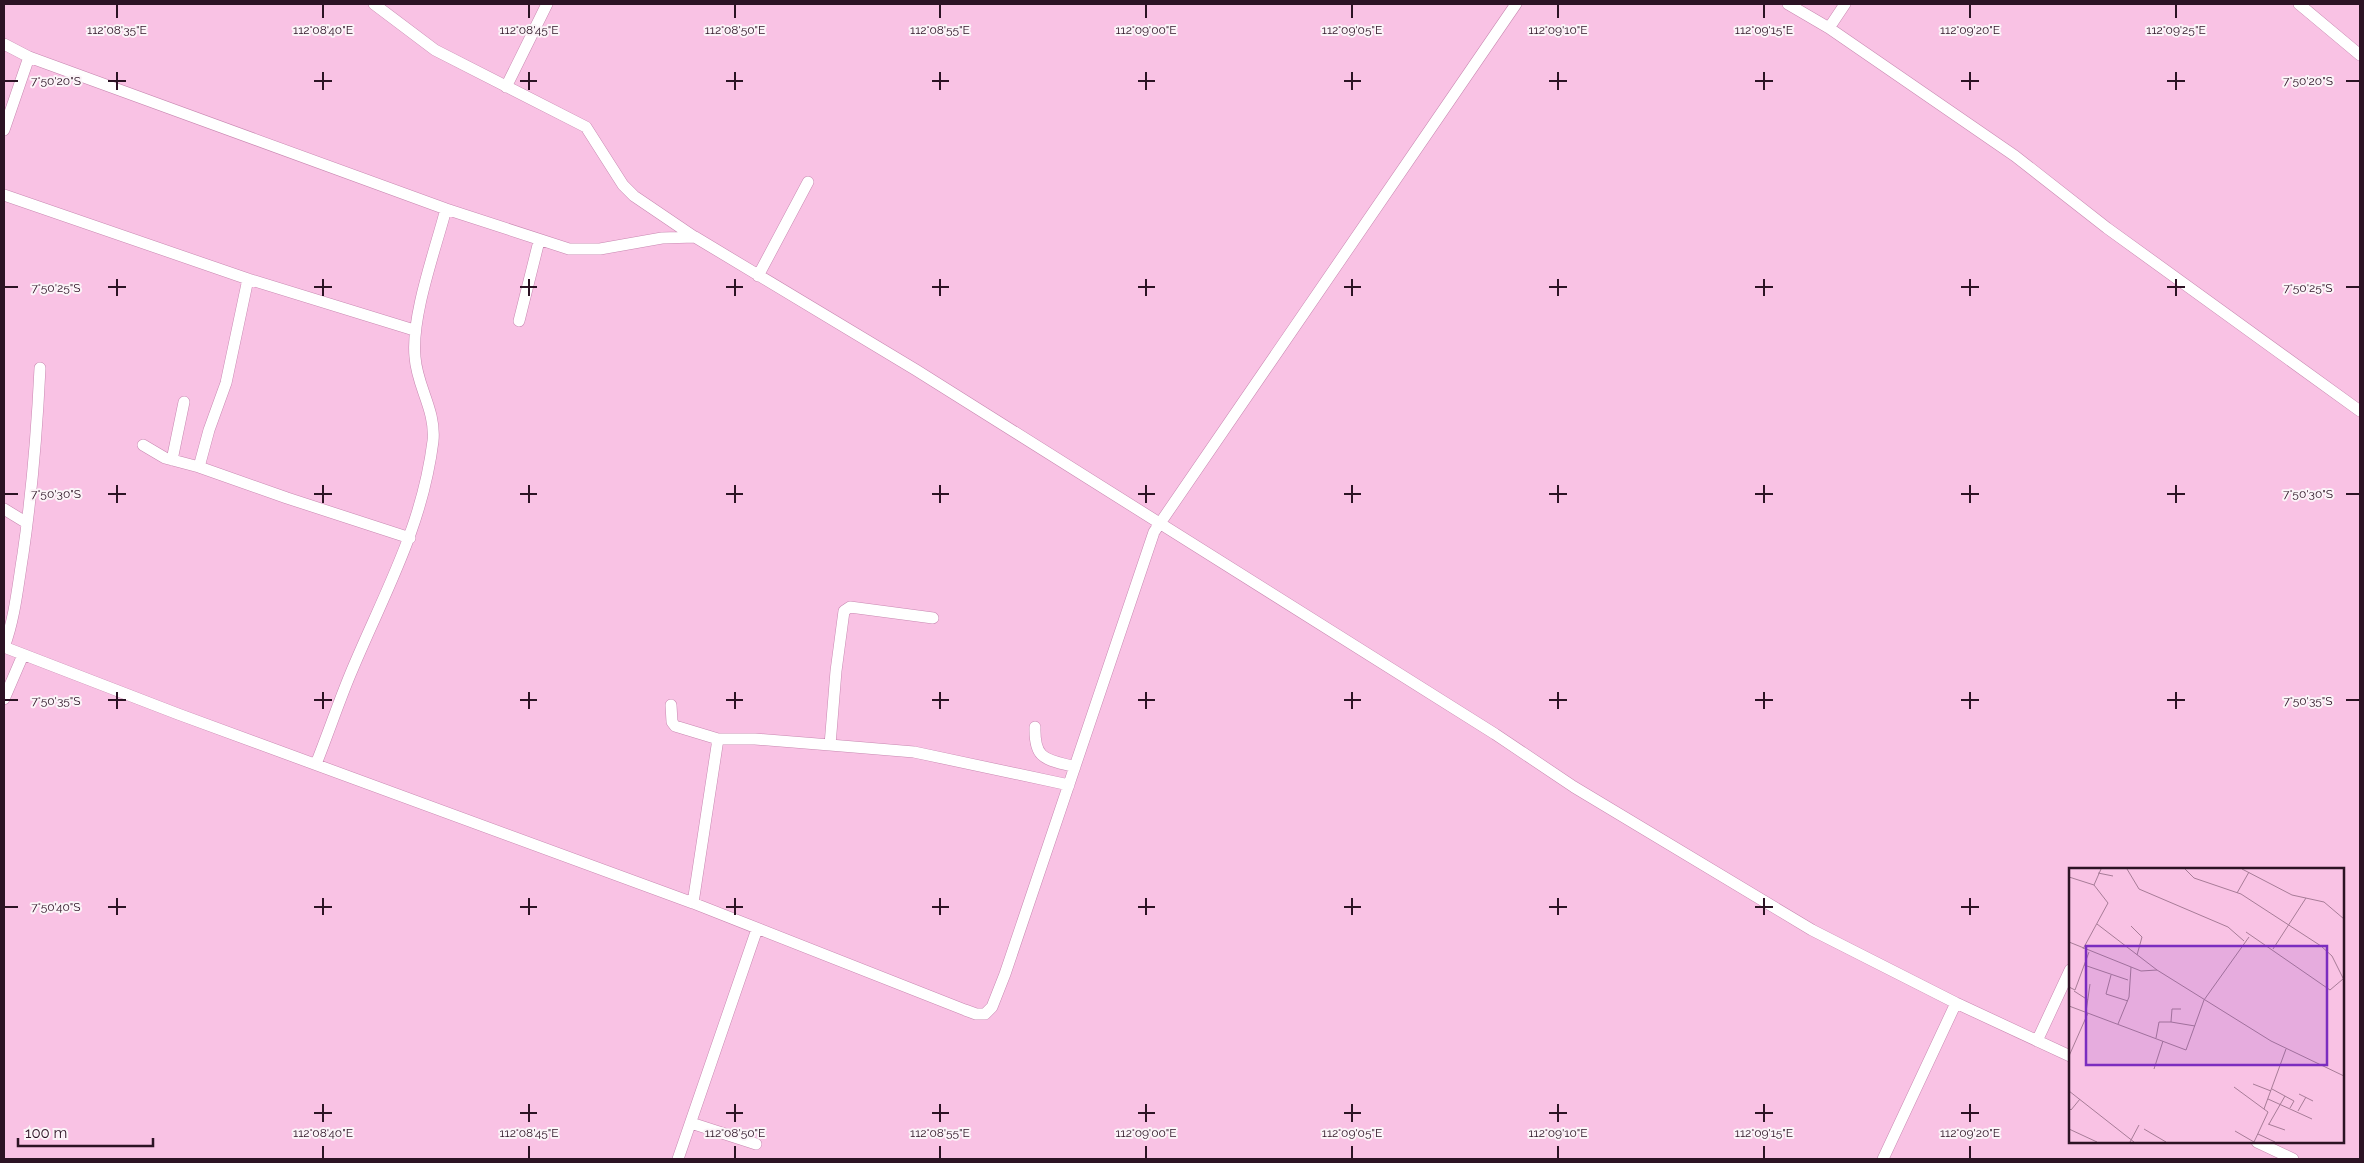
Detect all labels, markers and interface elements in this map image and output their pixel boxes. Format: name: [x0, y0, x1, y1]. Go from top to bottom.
text: 112°08'35"E: [87, 23, 147, 37]
text: 112°08'40"E: [293, 23, 353, 37]
text: 112°08'45"E: [499, 23, 559, 37]
text: 112°08'50"E: [705, 23, 765, 37]
text: 112°08'55"E: [910, 23, 970, 37]
text: 112°09'00"E: [1115, 23, 1177, 37]
text: 112°09'05"E: [1322, 23, 1382, 37]
text: 112°09'10"E: [1528, 23, 1588, 37]
text: 112°09'15"E: [1735, 23, 1793, 37]
text: 112°09'20"E: [1940, 23, 2000, 37]
text: 112°09'25"E: [2146, 23, 2206, 37]
text: 7°50'20"S: [31, 74, 81, 88]
text: 7°50'20"S: [2283, 74, 2333, 88]
text: 7°50'25"S: [31, 281, 81, 295]
text: 7°50'25"S: [2283, 281, 2333, 295]
text: 7°50'30"S: [31, 487, 81, 501]
text: 7°50'30"S: [2283, 487, 2333, 501]
text: 7°50'35"S: [31, 694, 81, 708]
text: 7°50'35"S: [2283, 694, 2333, 708]
inset map: [2069, 868, 2344, 1143]
text: 7°50'40"S: [31, 900, 81, 914]
scale bar: [18, 1116, 152, 1148]
text: 100 m: [25, 1124, 67, 1142]
text: 112°08'40"E: [293, 1126, 353, 1140]
text: 112°08'45"E: [499, 1126, 559, 1140]
text: 112°08'50"E: [705, 1126, 765, 1140]
text: 112°08'55"E: [910, 1126, 970, 1140]
text: 112°09'00"E: [1115, 1126, 1177, 1140]
text: 112°09'05"E: [1322, 1126, 1382, 1140]
text: 112°09'10"E: [1528, 1126, 1588, 1140]
text: 112°09'15"E: [1735, 1126, 1793, 1140]
text: 112°09'20"E: [1940, 1126, 2000, 1140]

